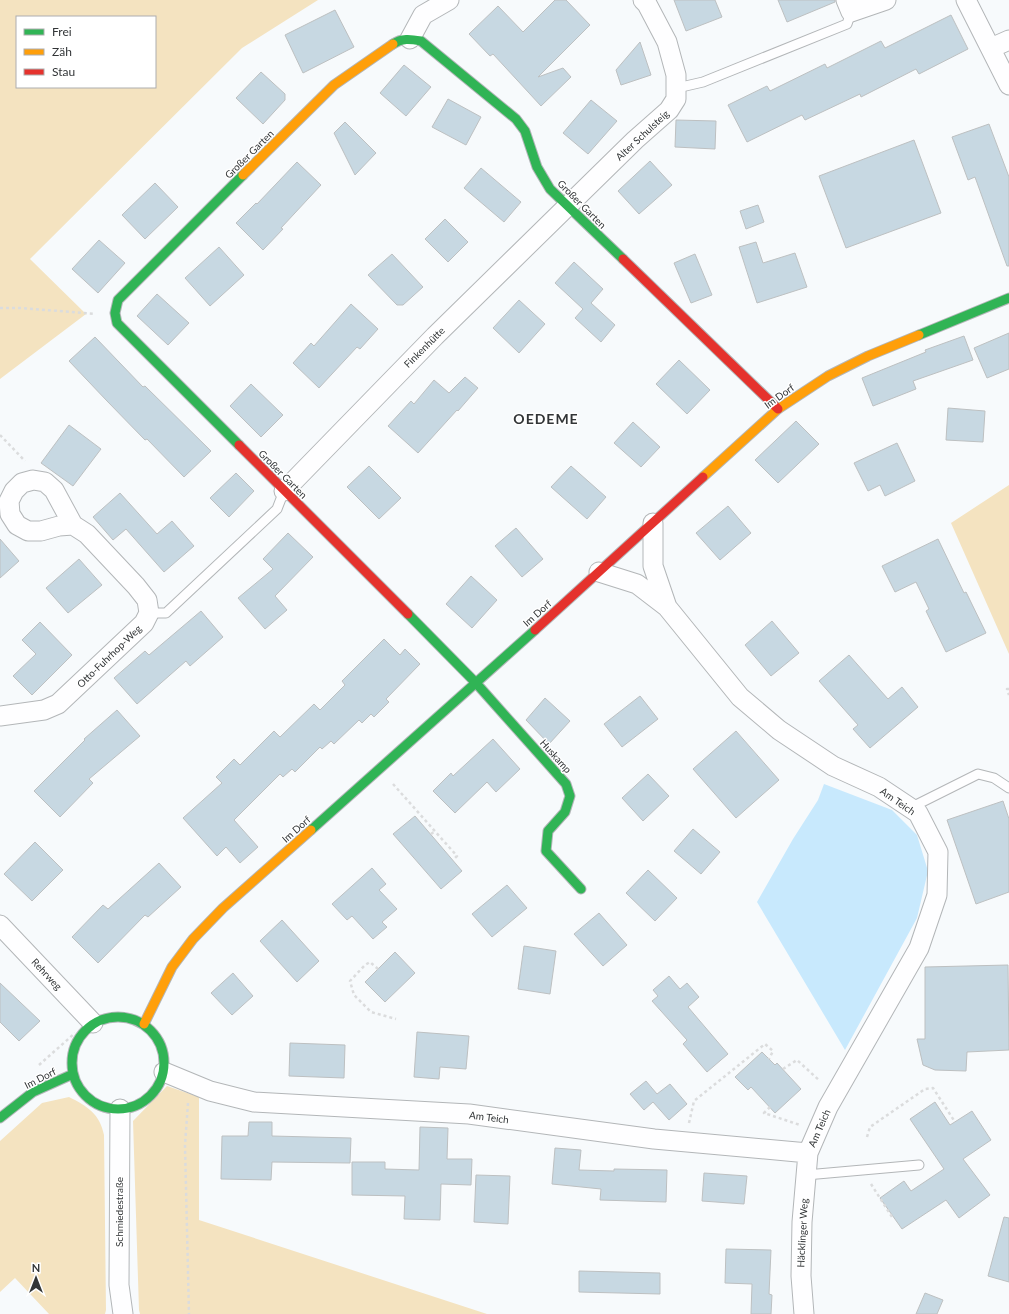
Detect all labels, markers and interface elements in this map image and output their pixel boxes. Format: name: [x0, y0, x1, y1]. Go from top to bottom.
legend: [16, 16, 156, 88]
text: Frei: [52, 24, 72, 39]
text: Zäh: [52, 44, 72, 59]
text: Stau: [52, 64, 75, 79]
street label: Alter Schulsteig: [613, 107, 671, 163]
street label: Großer Garten: [222, 127, 276, 181]
street label: Großer Garten: [555, 177, 609, 231]
street label: Finkenhütte: [401, 324, 447, 370]
street label: Im Dorf: [762, 381, 797, 411]
district label: OEDEME: [513, 410, 579, 427]
street label: Großer Garten: [256, 447, 310, 501]
street label: Im Dorf: [520, 597, 554, 629]
street label: Otto-Fuhrhop-Weg: [74, 622, 144, 690]
street label: Huskamp: [538, 737, 575, 776]
street label: Am Teich: [878, 785, 918, 817]
street label: Im Dorf: [279, 813, 313, 845]
street label: Rehrweg: [29, 956, 65, 992]
street label: Im Dorf: [22, 1065, 58, 1091]
street label: Am Teich: [805, 1107, 833, 1149]
street label: Am Teich: [468, 1109, 510, 1125]
street label: Schmiedestraße: [113, 1177, 125, 1247]
street label: Häcklinger Weg: [794, 1198, 810, 1268]
north arrow: [16, 1258, 56, 1298]
text: N: [32, 1261, 40, 1274]

